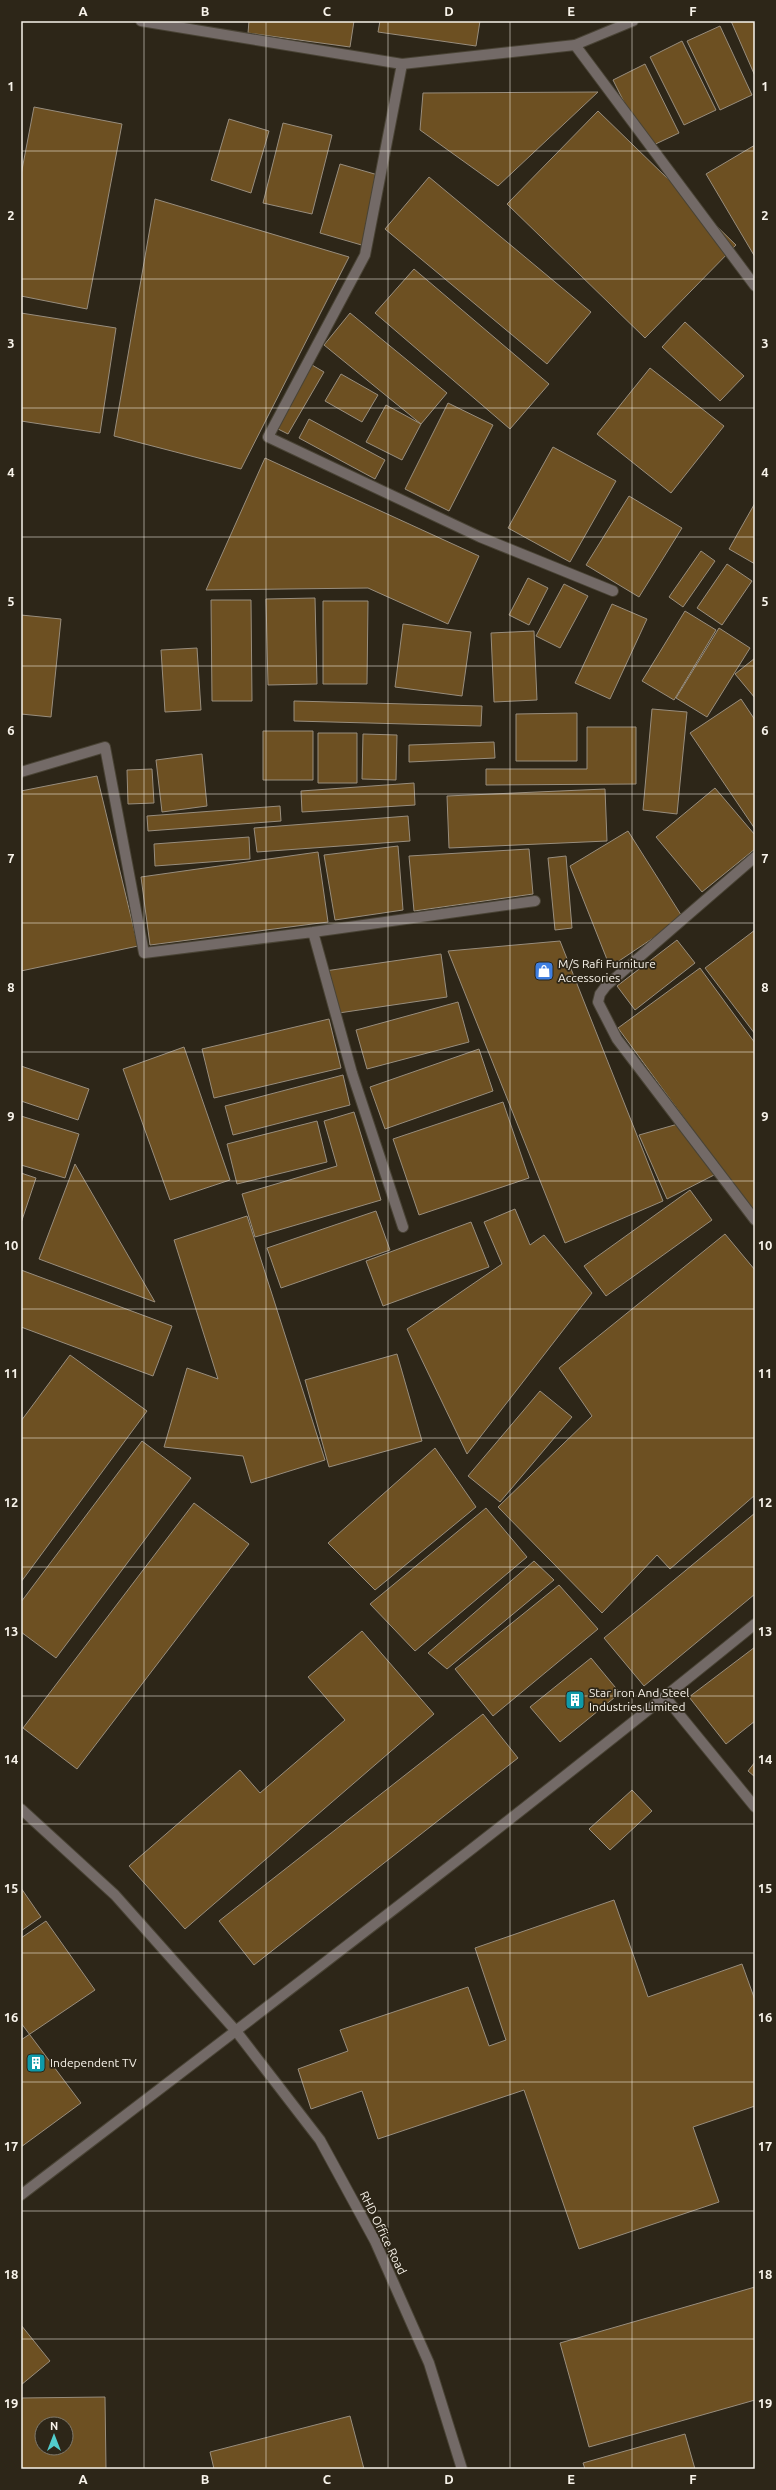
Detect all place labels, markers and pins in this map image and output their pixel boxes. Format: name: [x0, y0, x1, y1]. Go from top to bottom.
place label: M/S Rafi Furniture Accessories: [558, 957, 656, 984]
shop icon: M/S Rafi Furniture Accessories: [533, 960, 555, 982]
place label: Star Iron And Steel Industries Limited: [589, 1686, 689, 1713]
building icon: Star Iron And Steel Industries Limited: [564, 1689, 586, 1711]
building icon: Independent TV: [25, 2052, 47, 2074]
place label: Independent TV: [50, 2056, 137, 2069]

